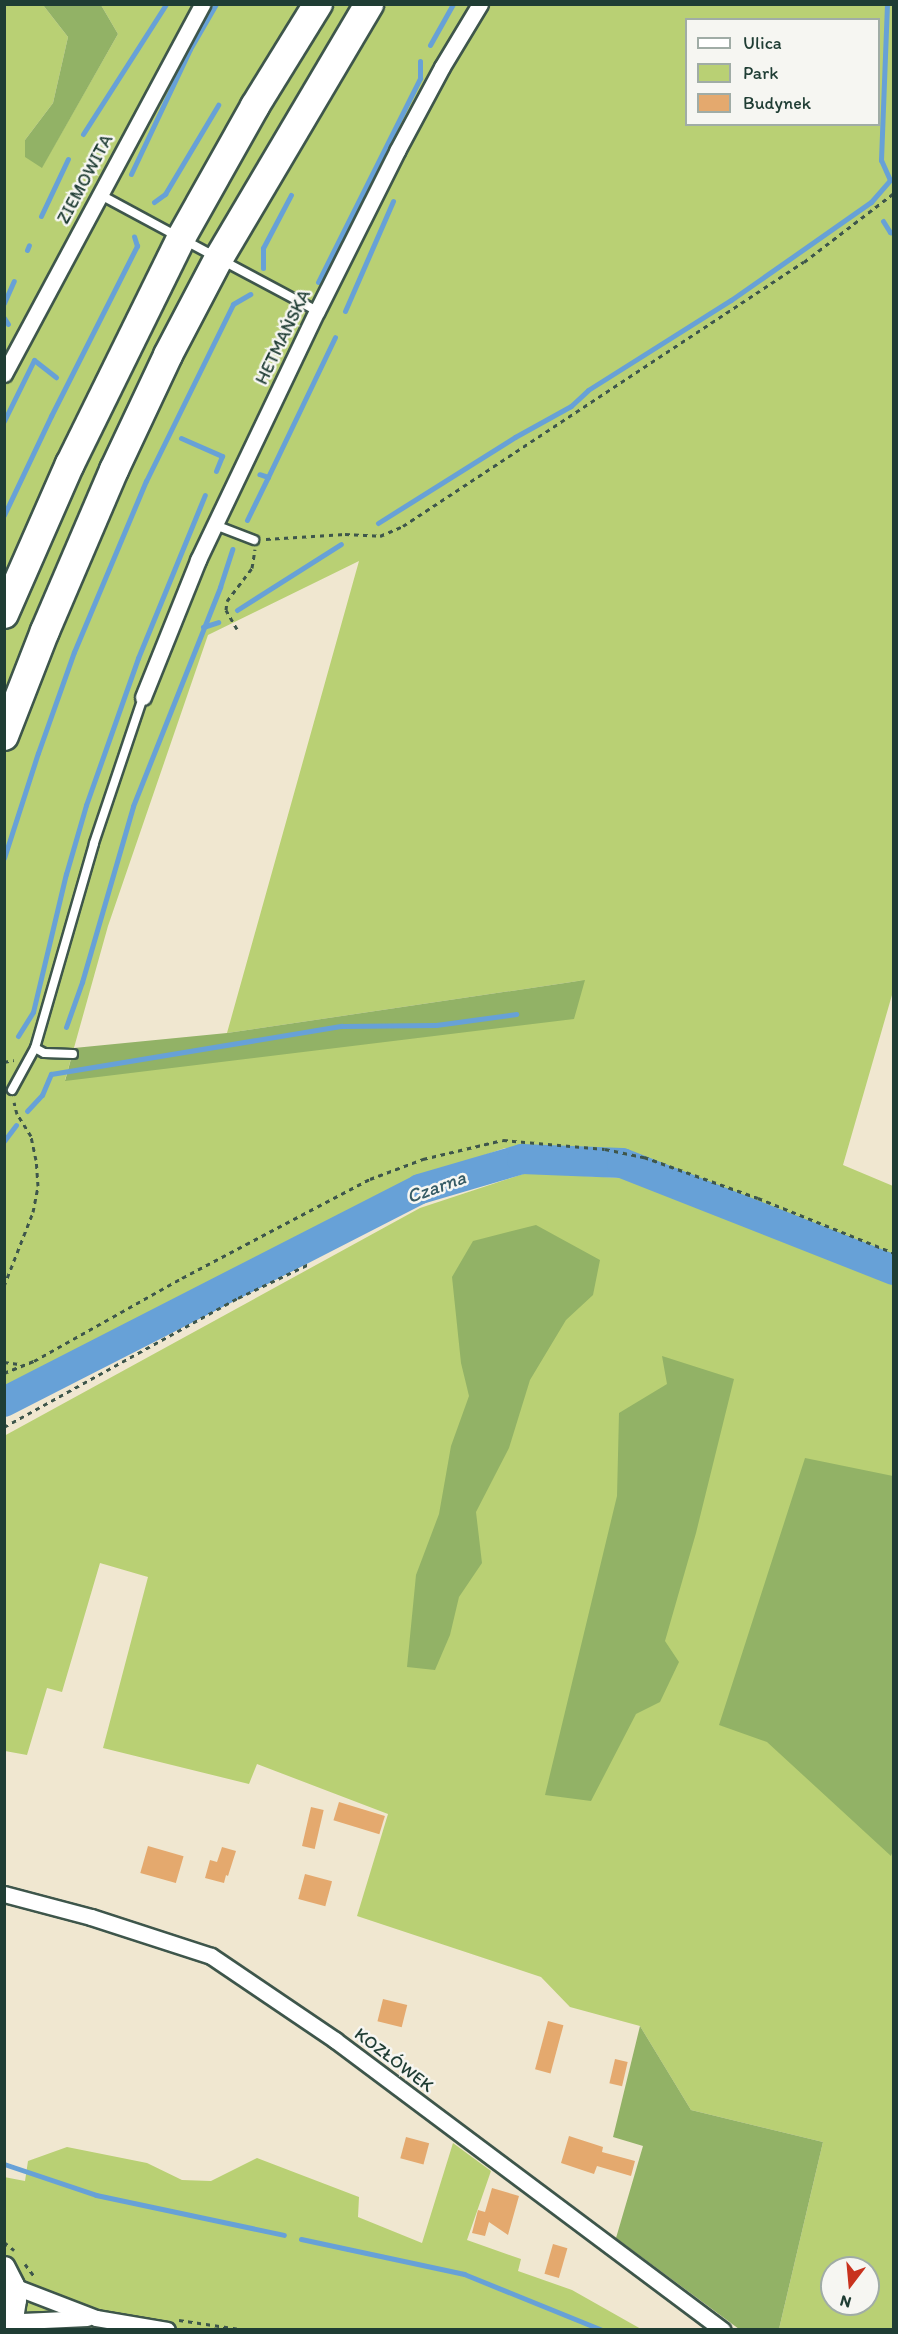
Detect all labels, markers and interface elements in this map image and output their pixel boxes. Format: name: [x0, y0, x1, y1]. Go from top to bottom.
legend: [685, 18, 880, 126]
text: Ulica: [743, 32, 782, 54]
text: Park: [743, 62, 778, 84]
text: Budynek: [743, 92, 811, 114]
street label: ZIEMOWITA: [52, 131, 118, 227]
street label: HETMAŃSKA: [251, 286, 315, 388]
water label: Czarna: [403, 1165, 469, 1209]
street label: KOZŁÓWEK: [350, 2023, 438, 2097]
north arrow: [820, 2256, 880, 2316]
text: N: [838, 2291, 853, 2312]

